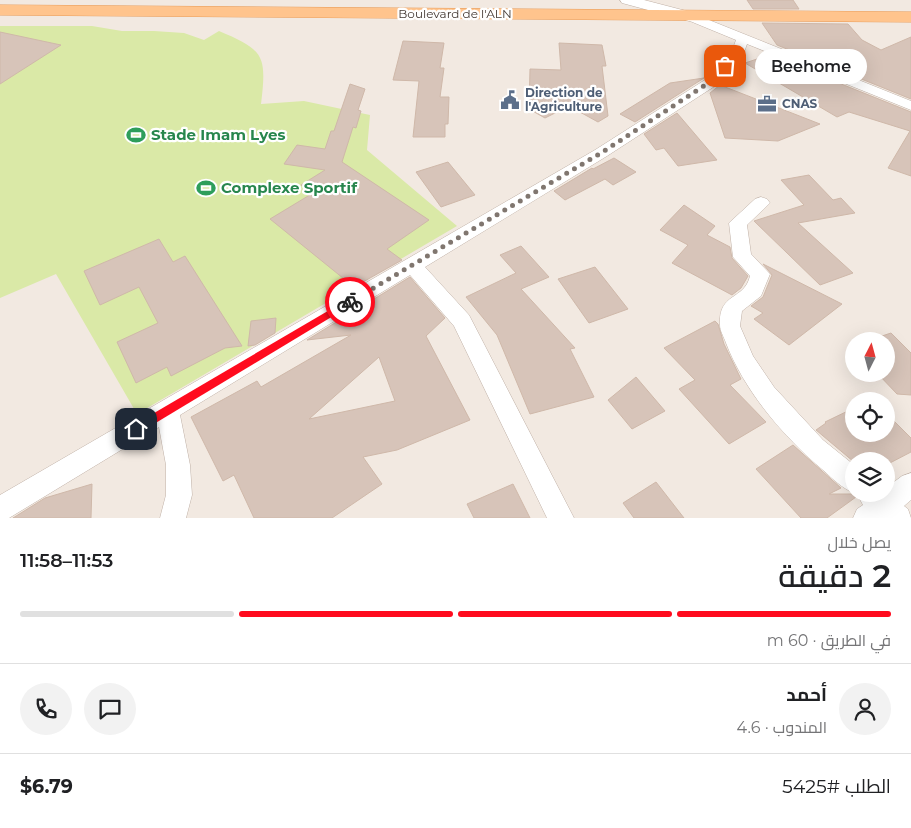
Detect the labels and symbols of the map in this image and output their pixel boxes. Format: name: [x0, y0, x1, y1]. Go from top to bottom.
street label: Boulevard de l'ALN: [398, 6, 512, 21]
pin: [704, 45, 746, 87]
callout: Beehome: [755, 48, 868, 84]
place label: Direction de l'Agriculture: [525, 85, 603, 114]
public building icon: Direction de l'Agriculture: [499, 89, 521, 111]
office icon: CNAS: [756, 93, 778, 115]
place label: CNAS: [782, 96, 818, 111]
sports icon: Stade Imam Lyes: [125, 124, 147, 146]
place label: Stade Imam Lyes: [151, 125, 285, 144]
sports icon: Complexe Sportif: [195, 177, 217, 199]
place label: Complexe Sportif: [221, 178, 358, 197]
courier: [325, 277, 375, 327]
north arrow: [845, 332, 895, 382]
pin: [115, 408, 157, 450]

